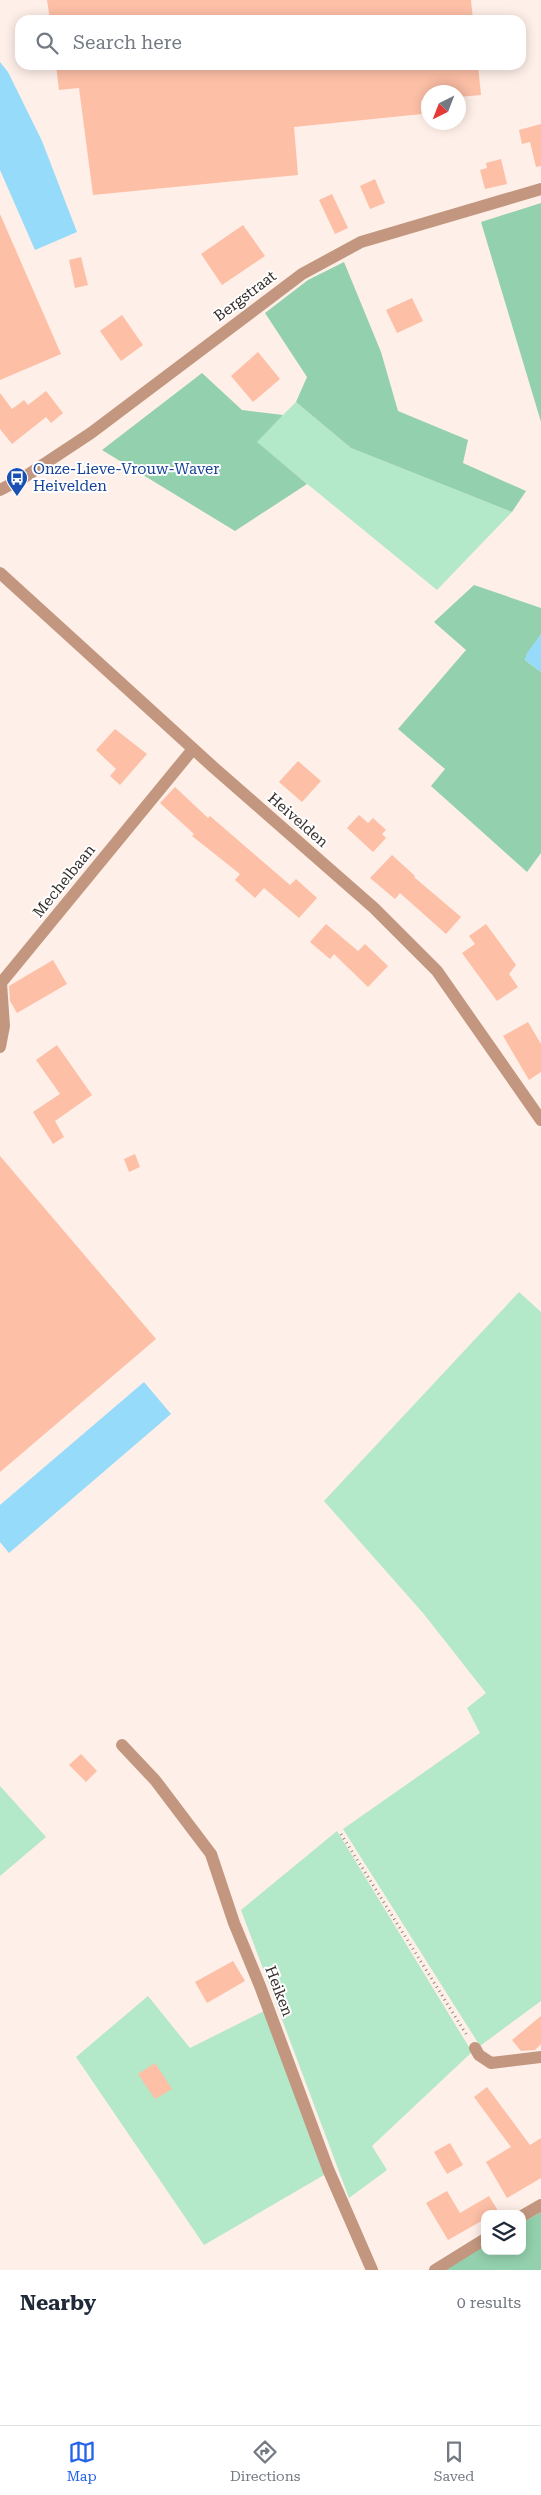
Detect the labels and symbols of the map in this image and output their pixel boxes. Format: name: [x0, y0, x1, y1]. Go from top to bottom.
north arrow: [421, 85, 466, 130]
street label: Bergstraat: [210, 267, 280, 325]
place label: Onze-Lieve-Vrouw-Waver Heivelden: [33, 460, 219, 495]
bus stop icon: Onze-Lieve-Vrouw-Waver Heivelden: [5, 466, 29, 497]
street label: Heivelden: [264, 789, 332, 851]
street label: Mechelbaan: [29, 841, 99, 921]
street label: Heiken: [261, 1963, 297, 2019]

